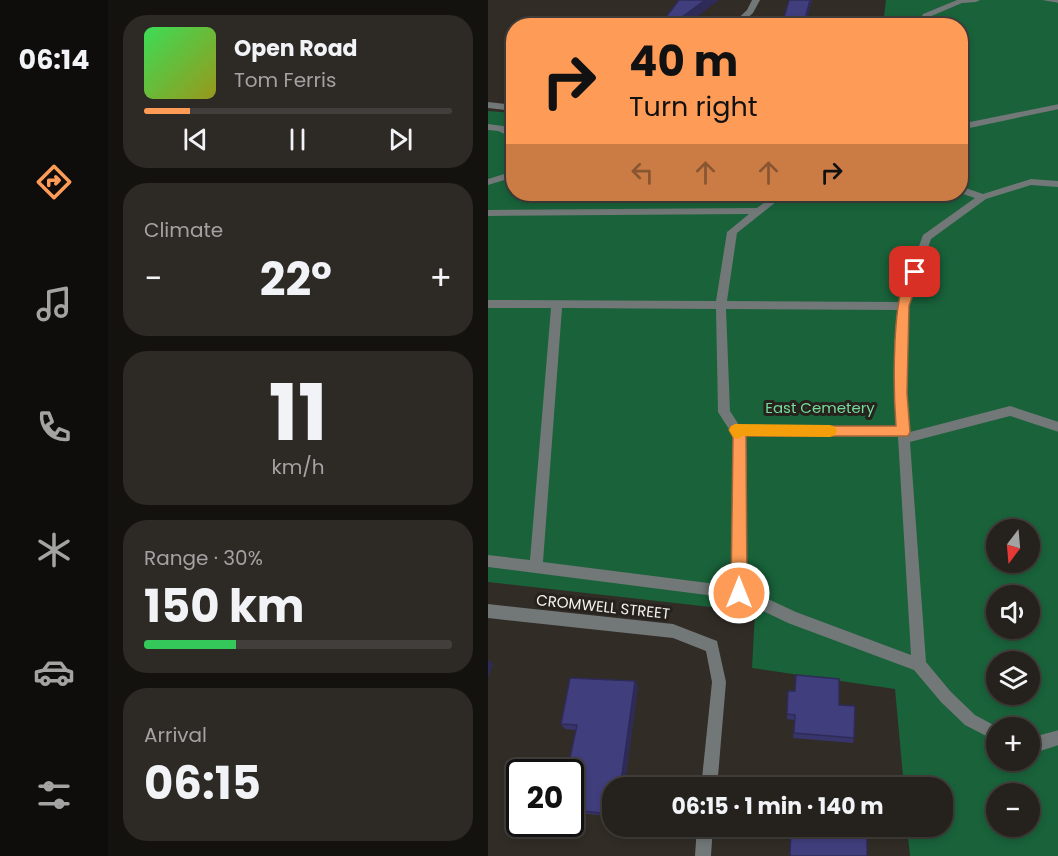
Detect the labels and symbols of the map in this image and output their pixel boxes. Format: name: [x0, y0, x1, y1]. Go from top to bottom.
pin: [889, 246, 940, 297]
park label: East Cemetery: [765, 397, 875, 418]
north arrow: [986, 519, 1040, 573]
position arrow: [707, 561, 771, 625]
street label: CROMWELL STREET: [535, 589, 671, 624]
speed limit sign: 20: [506, 759, 584, 837]

